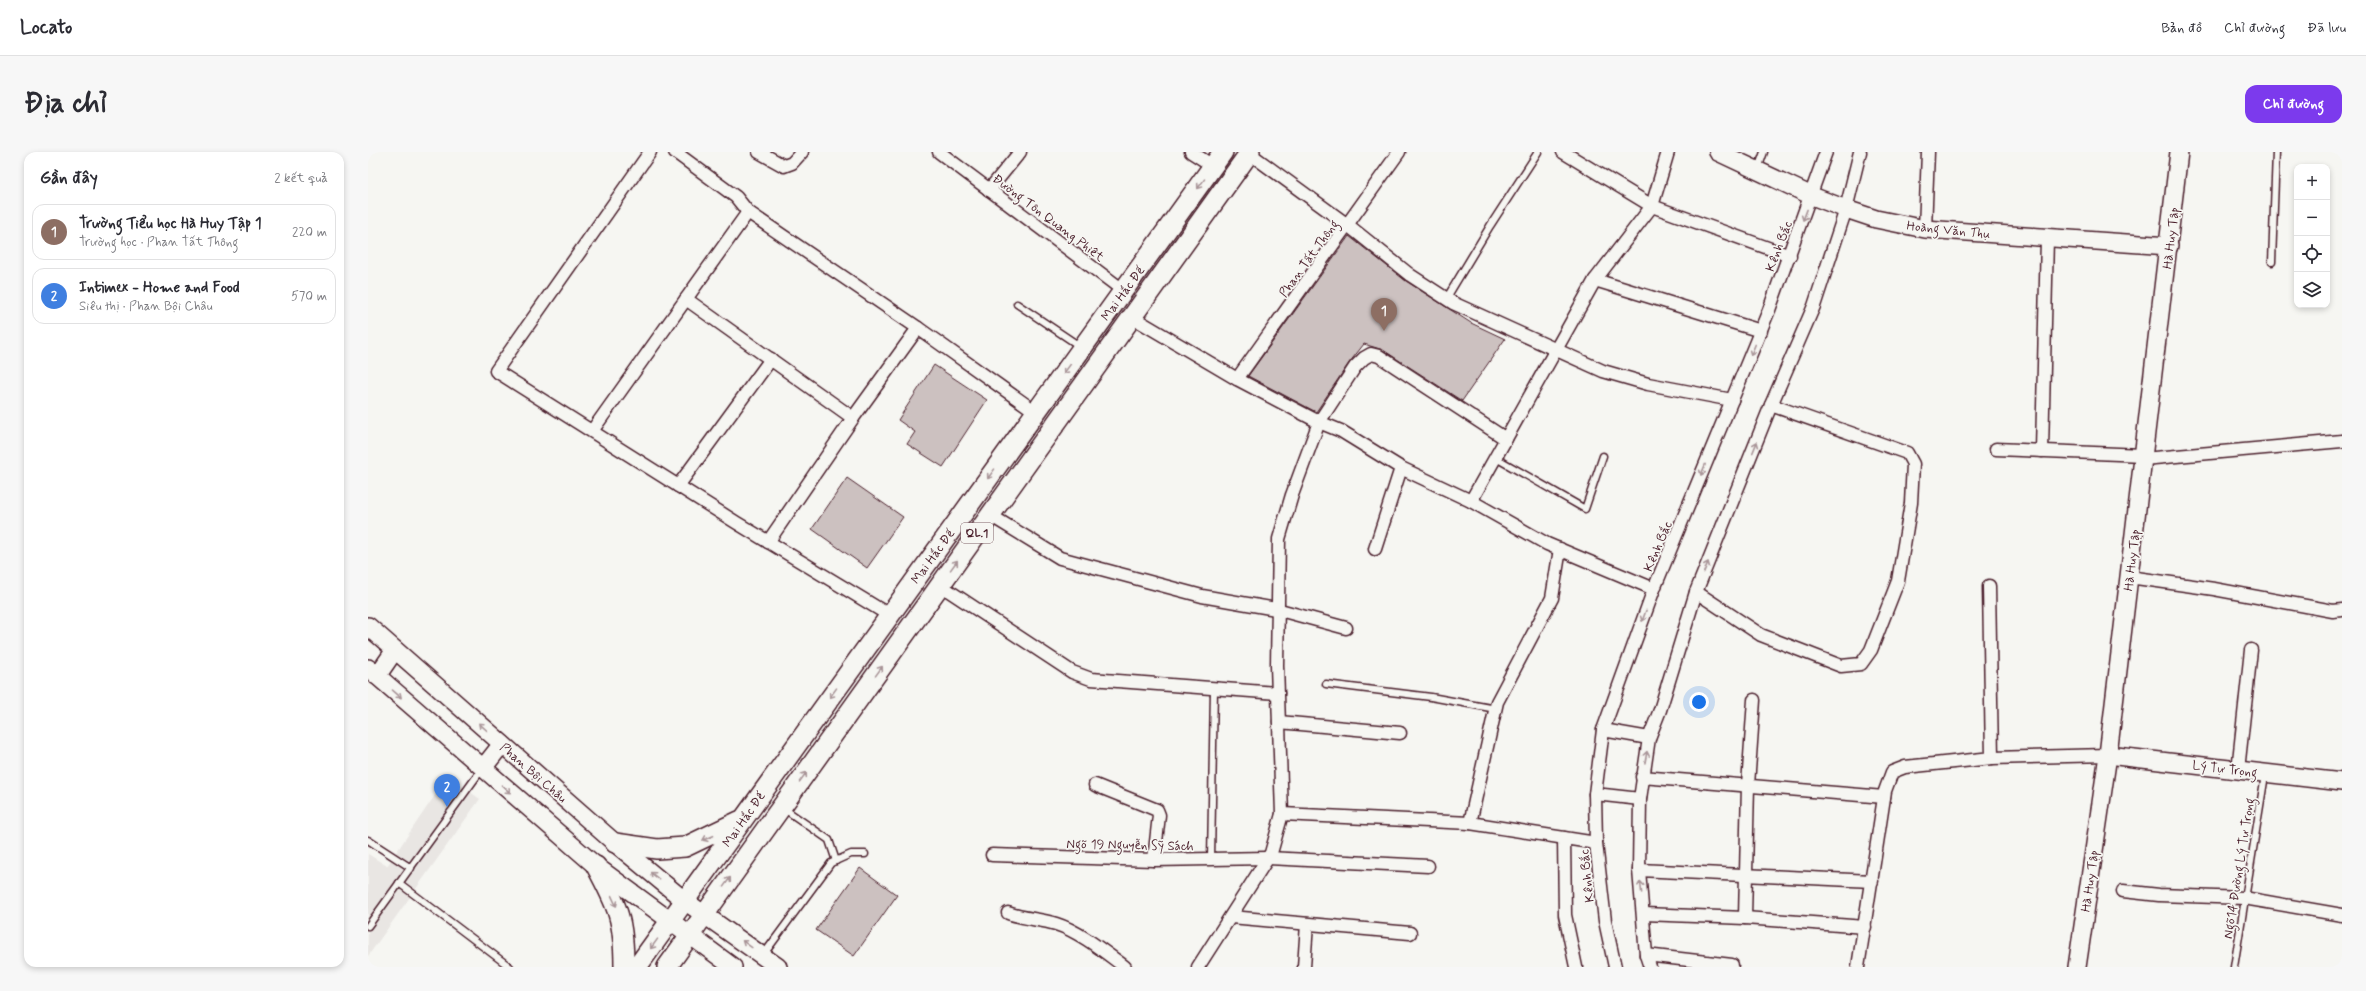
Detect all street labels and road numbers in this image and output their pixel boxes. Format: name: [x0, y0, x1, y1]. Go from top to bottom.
street label: Đường Tôn Quang Phiệt: [988, 171, 1108, 268]
street label: Hà Huy Tập: [2159, 206, 2184, 270]
street label: Phan Tất Thông: [1275, 217, 1345, 302]
street label: Hoàng Văn Thụ: [1906, 218, 1992, 245]
street label: Kênh Bắc: [1762, 219, 1797, 274]
street label: Mai Hắc Đế: [1098, 262, 1149, 325]
street label: Kênh Bắc: [1640, 519, 1677, 574]
road number: QL.1: [961, 523, 993, 543]
street label: Mai Hắc Đế: [908, 525, 959, 588]
street label: Hà Huy Tập: [2120, 528, 2145, 592]
street label: Phan Bội Châu: [496, 739, 570, 807]
street label: Lý Tự Trọng: [2191, 757, 2258, 784]
street label: Mai Hắc Đế: [719, 788, 770, 851]
street label: Ngõ14 Đường Lý Tự Trọng: [2220, 797, 2261, 940]
street label: Ngõ 19 Nguyễn Sỹ Sách: [1066, 836, 1194, 857]
street label: Kênh Bắc: [1576, 849, 1599, 903]
street label: Hà Huy Tập: [2078, 849, 2103, 913]

